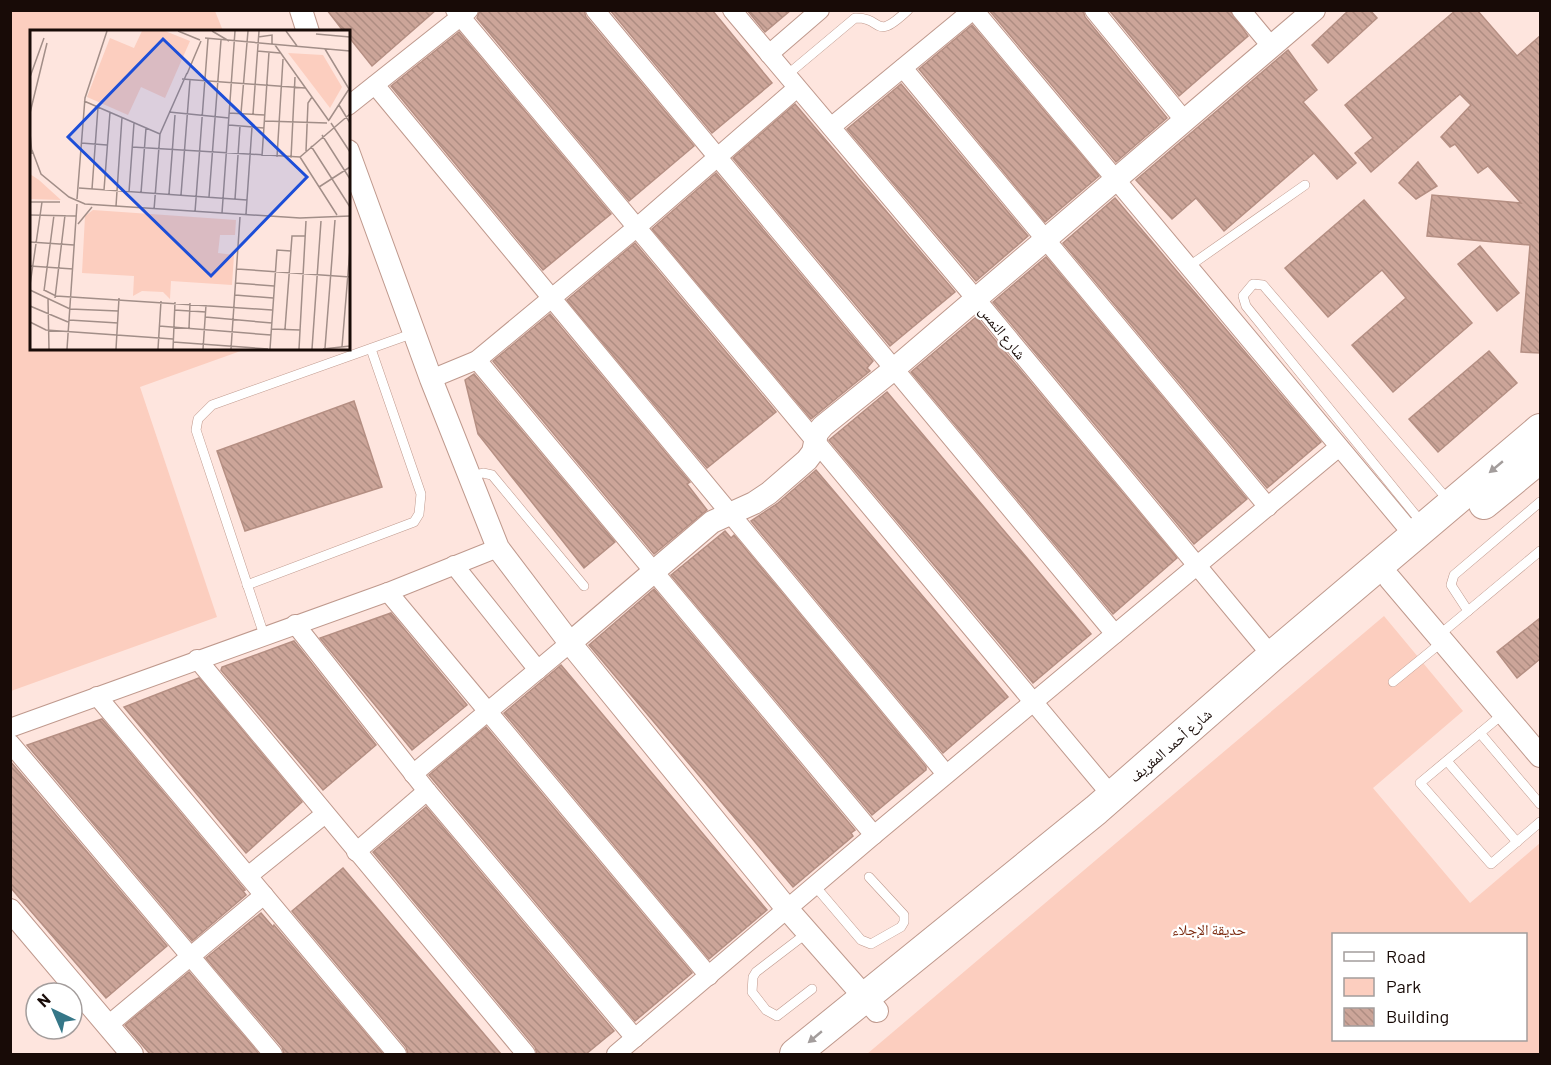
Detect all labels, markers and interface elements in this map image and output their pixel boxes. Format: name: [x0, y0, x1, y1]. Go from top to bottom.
inset map: [30, 30, 350, 350]
street label: شارع النمس: [974, 301, 1030, 364]
one-way arrow: [1489, 460, 1504, 473]
street label: شارع أحمد المقريف: [1125, 704, 1216, 787]
park label: حديقة الإجلاء: [1172, 920, 1246, 939]
legend: [1332, 933, 1527, 1041]
text: Road: [1386, 945, 1426, 967]
text: Park: [1386, 975, 1421, 997]
north arrow: [24, 981, 84, 1041]
text: N: [33, 989, 54, 1010]
text: Building: [1386, 1005, 1449, 1027]
one-way arrow: [807, 1031, 823, 1044]

